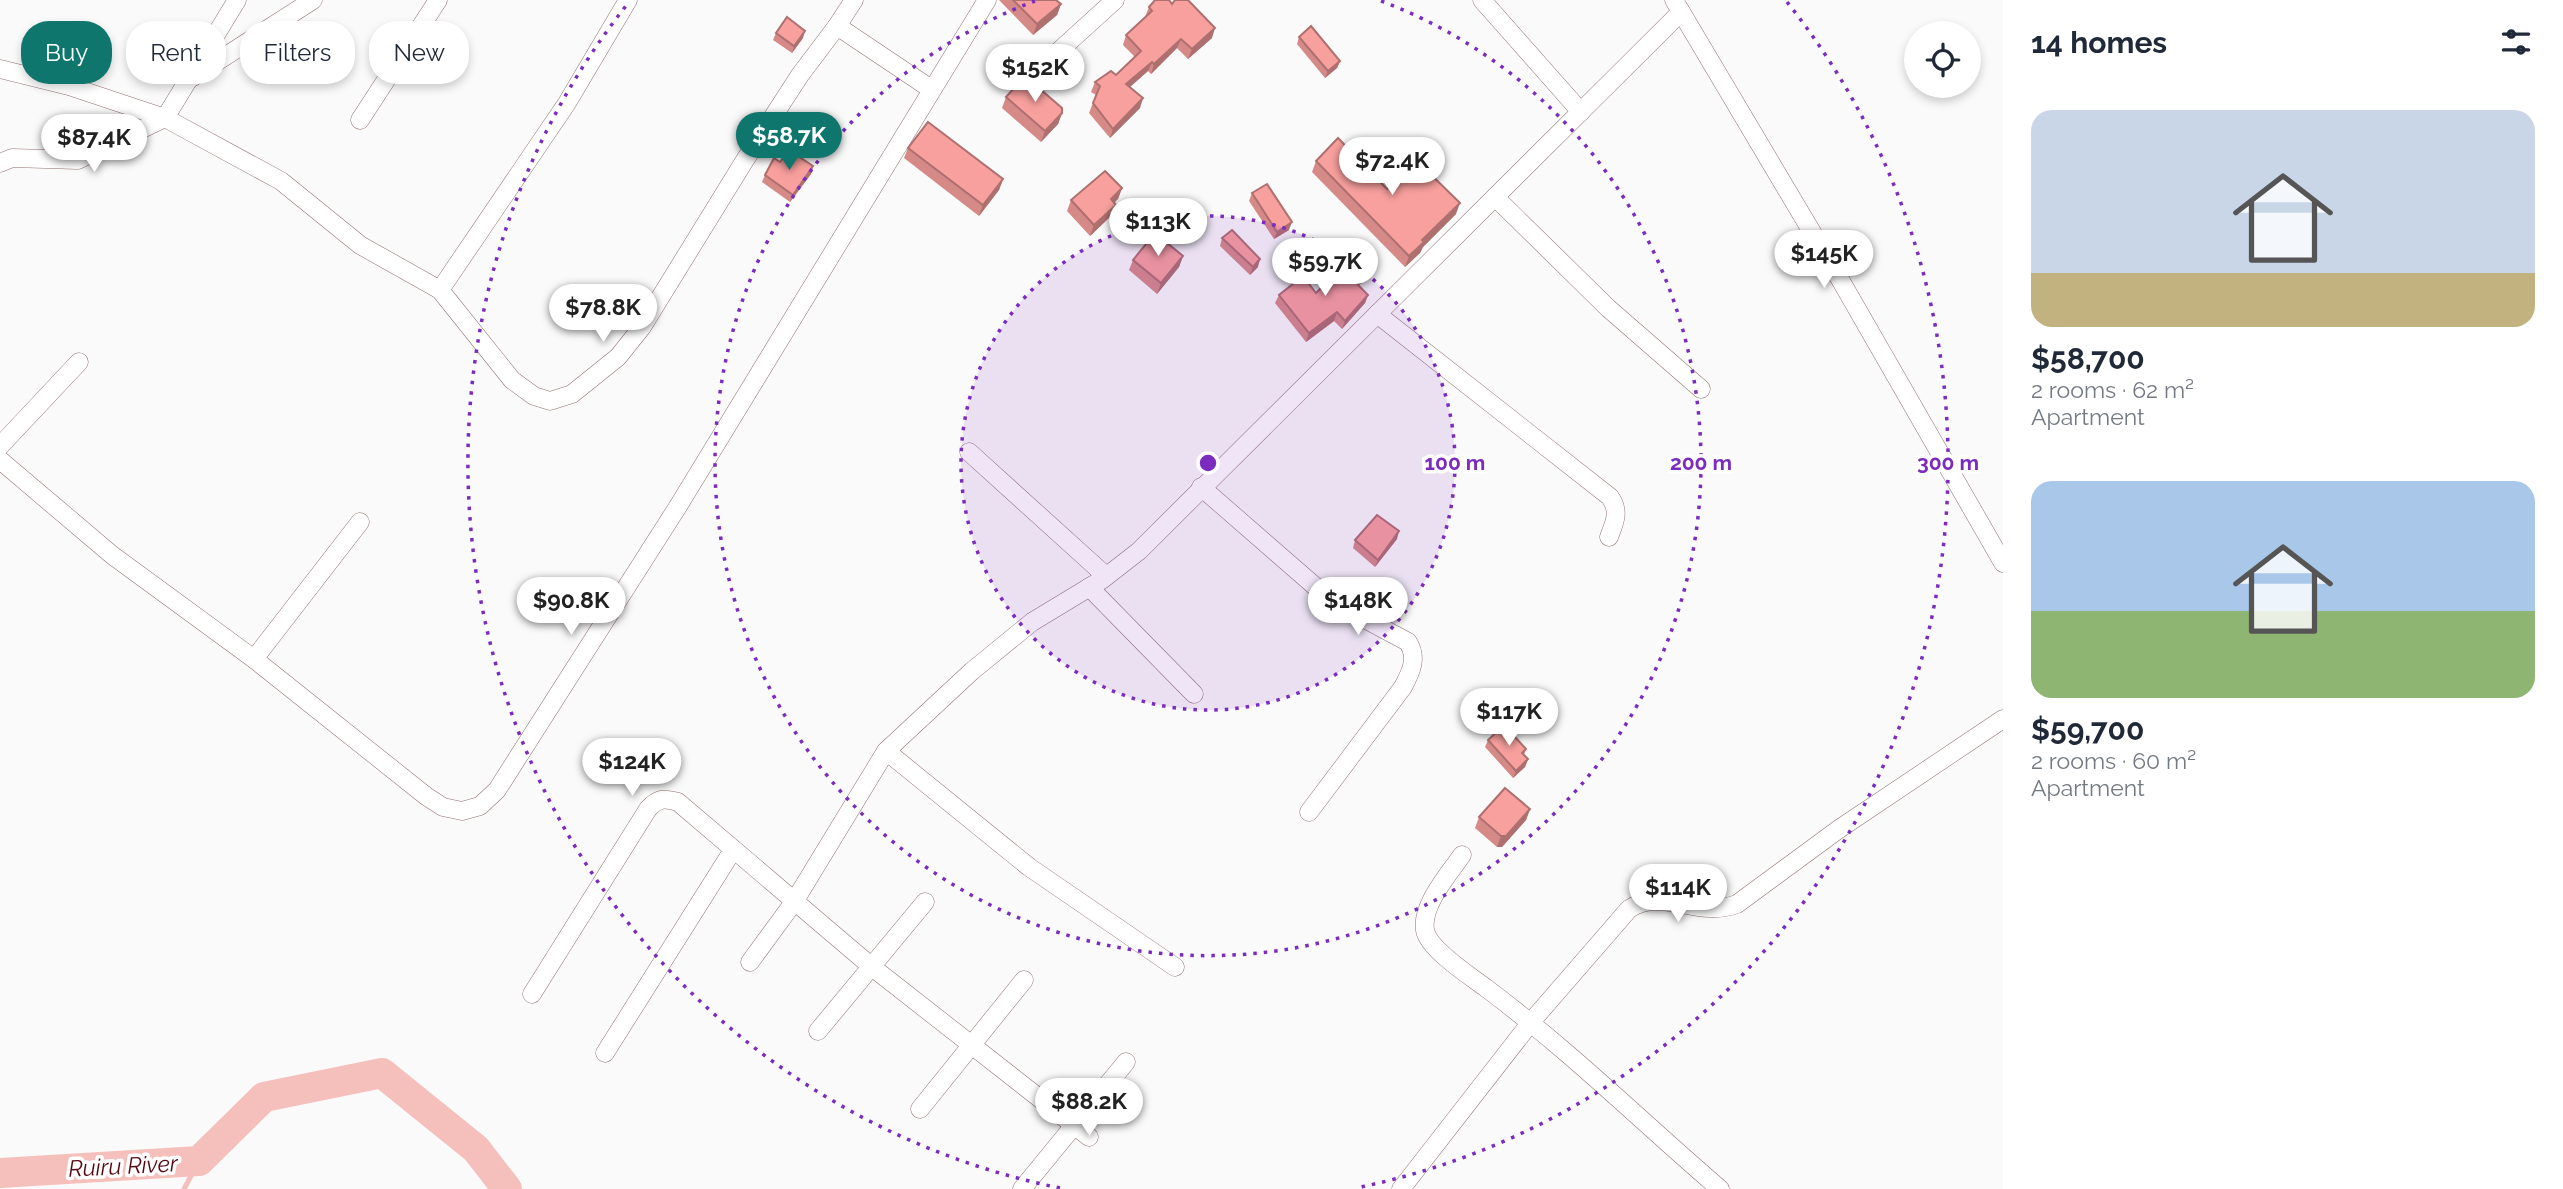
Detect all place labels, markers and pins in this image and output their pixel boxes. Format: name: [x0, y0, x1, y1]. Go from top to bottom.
pin: $152K: [986, 44, 1084, 104]
pin: $58.7K: [732, 113, 846, 172]
pin: $87.4K: [37, 114, 151, 174]
pin: $72.4K: [1335, 138, 1449, 197]
pin: $113K: [1109, 198, 1207, 258]
pin: $145K: [1775, 230, 1873, 290]
pin: $59.7K: [1268, 238, 1382, 298]
pin: $78.8K: [546, 284, 660, 344]
centre of rings: [1196, 451, 1220, 475]
pin: $90.8K: [514, 578, 628, 637]
pin: $148K: [1309, 578, 1407, 637]
pin: $117K: [1460, 688, 1558, 748]
pin: $124K: [583, 738, 681, 798]
pin: $114K: [1629, 864, 1727, 924]
pin: $88.2K: [1032, 1078, 1146, 1138]

